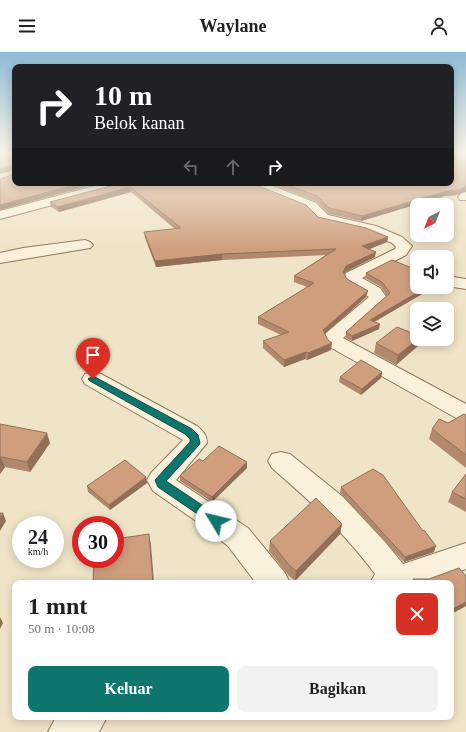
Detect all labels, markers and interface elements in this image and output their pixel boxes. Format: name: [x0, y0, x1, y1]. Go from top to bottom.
icon: menu: [16, 15, 38, 37]
icon: person: [428, 15, 450, 37]
text: Waylane: [199, 16, 267, 36]
icon: right: [28, 80, 80, 132]
text: 10 m: [94, 80, 152, 111]
text: Belok kanan: [94, 113, 184, 133]
icon: left: [180, 156, 202, 178]
icon: ahead: [222, 156, 244, 178]
icon: right: [264, 156, 286, 178]
north arrow: [410, 198, 454, 242]
map controls: [410, 198, 454, 346]
button: sound: [410, 250, 454, 294]
button: layers: [410, 302, 454, 346]
pin: [76, 338, 110, 379]
icon: arrive: [82, 344, 104, 366]
position arrow: [195, 500, 237, 542]
speed limit sign: 30: [72, 516, 124, 568]
text: 24: [28, 526, 48, 548]
text: km/h: [28, 546, 48, 557]
text: 1 mnt: [28, 593, 87, 619]
button: close: [396, 593, 438, 635]
text: 50 m · 10:08: [28, 621, 95, 636]
button: Keluar: [28, 666, 229, 712]
button: Bagikan: [237, 666, 438, 712]

